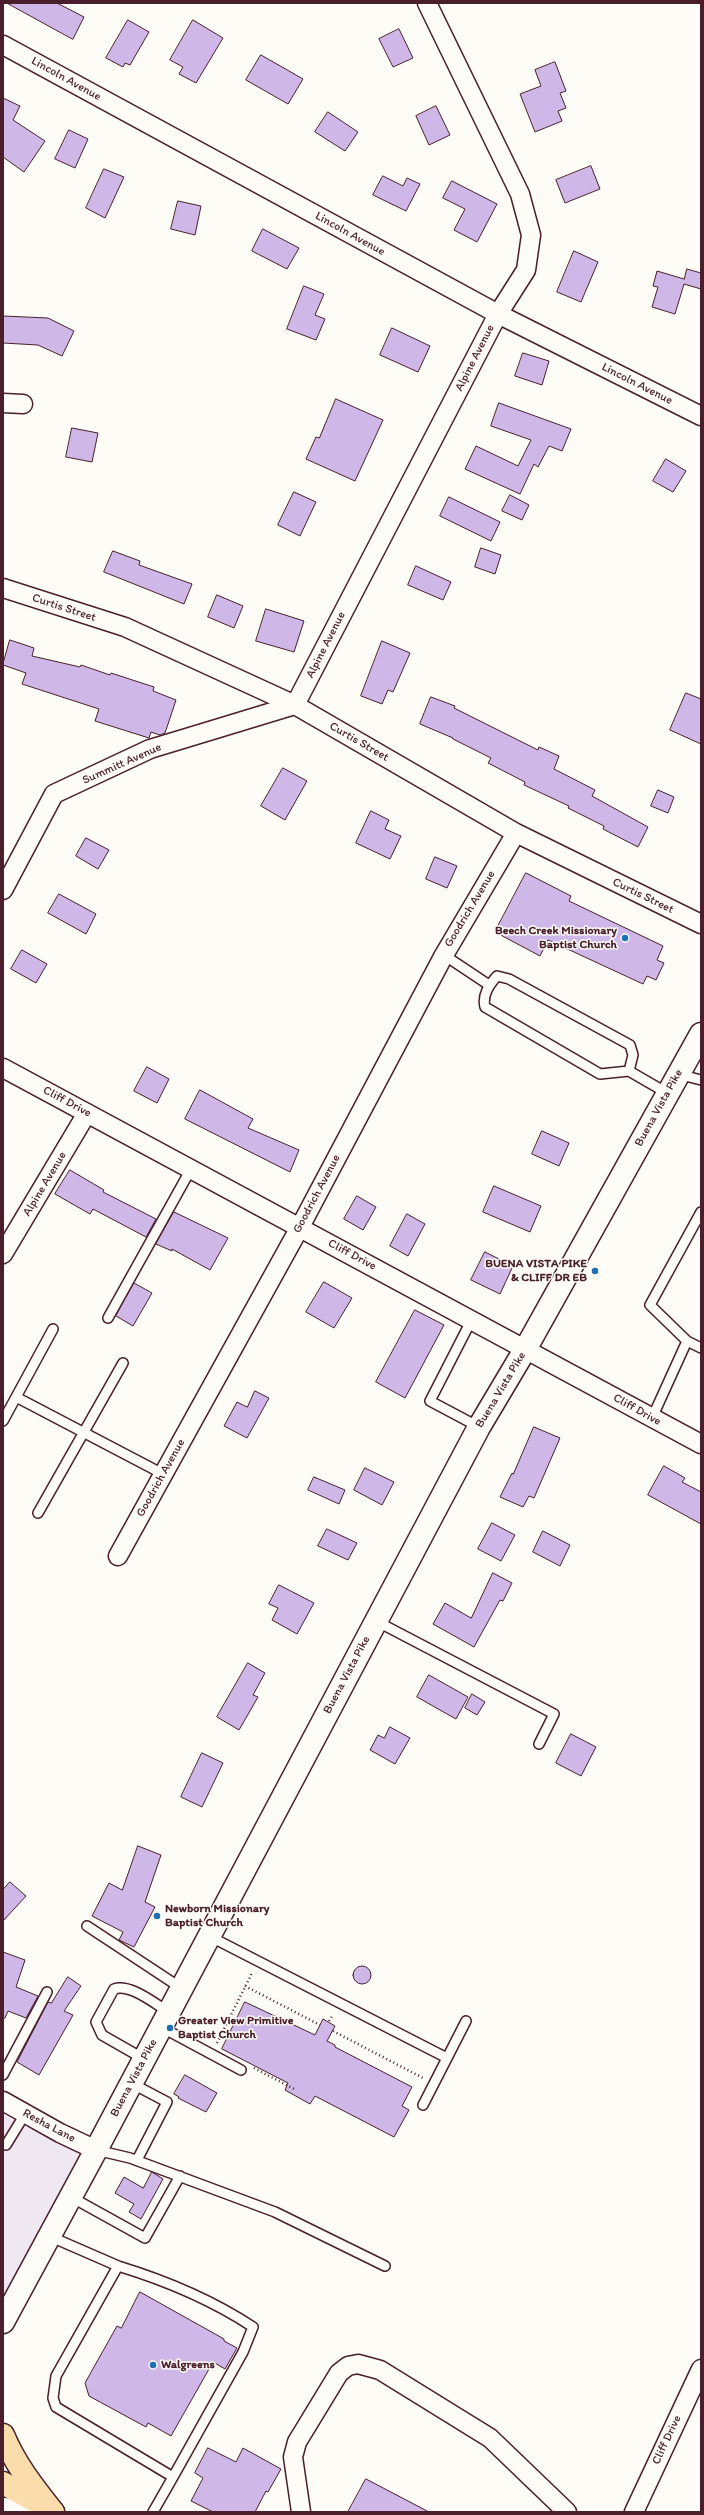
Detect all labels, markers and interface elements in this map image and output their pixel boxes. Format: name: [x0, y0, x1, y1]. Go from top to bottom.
street label: Lincoln Avenue: [28, 54, 104, 104]
street label: Lincoln Avenue: [312, 209, 388, 259]
street label: Alpine Avenue: [452, 322, 498, 394]
street label: Lincoln Avenue: [599, 360, 675, 408]
street label: Curtis Street: [30, 591, 98, 625]
street label: Alpine Avenue: [303, 609, 349, 681]
street label: Curtis Street: [327, 719, 391, 765]
street label: Summitt Avenue: [80, 740, 164, 788]
street label: Goodrich Avenue: [441, 868, 499, 950]
street label: Curtis Street: [610, 875, 676, 917]
place label: Beech Creek Missionary Baptist Church: [495, 924, 617, 952]
marker: Beech Creek Missionary Baptist Church: [620, 933, 630, 943]
street label: Buena Vista Pike: [632, 1067, 686, 1149]
street label: Cliff Drive: [40, 1083, 94, 1121]
street label: Alpine Avenue: [20, 1149, 70, 1219]
street label: Goodrich Avenue: [290, 1152, 344, 1236]
street label: Cliff Drive: [325, 1236, 379, 1274]
place label: BUENA VISTA PIKE & CLIFF DR EB: [485, 1257, 587, 1285]
marker: BUENA VISTA PIKE & CLIFF DR EB: [590, 1266, 600, 1276]
street label: Buena Vista Pike: [473, 1349, 529, 1431]
street label: Cliff Drive: [610, 1391, 664, 1429]
street label: Goodrich Avenue: [134, 1436, 188, 1520]
street label: Buena Vista Pike: [320, 1634, 374, 1716]
place label: Newborn Missionary Baptist Church: [165, 1902, 269, 1930]
marker: Newborn Missionary Baptist Church: [152, 1911, 162, 1921]
place label: Greater View Primitive Baptist Church: [178, 2014, 293, 2042]
marker: Greater View Primitive Baptist Church: [165, 2023, 175, 2033]
street label: Buena Vista Pike: [107, 2037, 161, 2119]
street label: Resha Lane: [20, 2106, 78, 2146]
place label: Walgreens: [161, 2358, 215, 2372]
marker: Walgreens: [148, 2360, 158, 2370]
street label: Cliff Drive: [649, 2413, 685, 2467]

